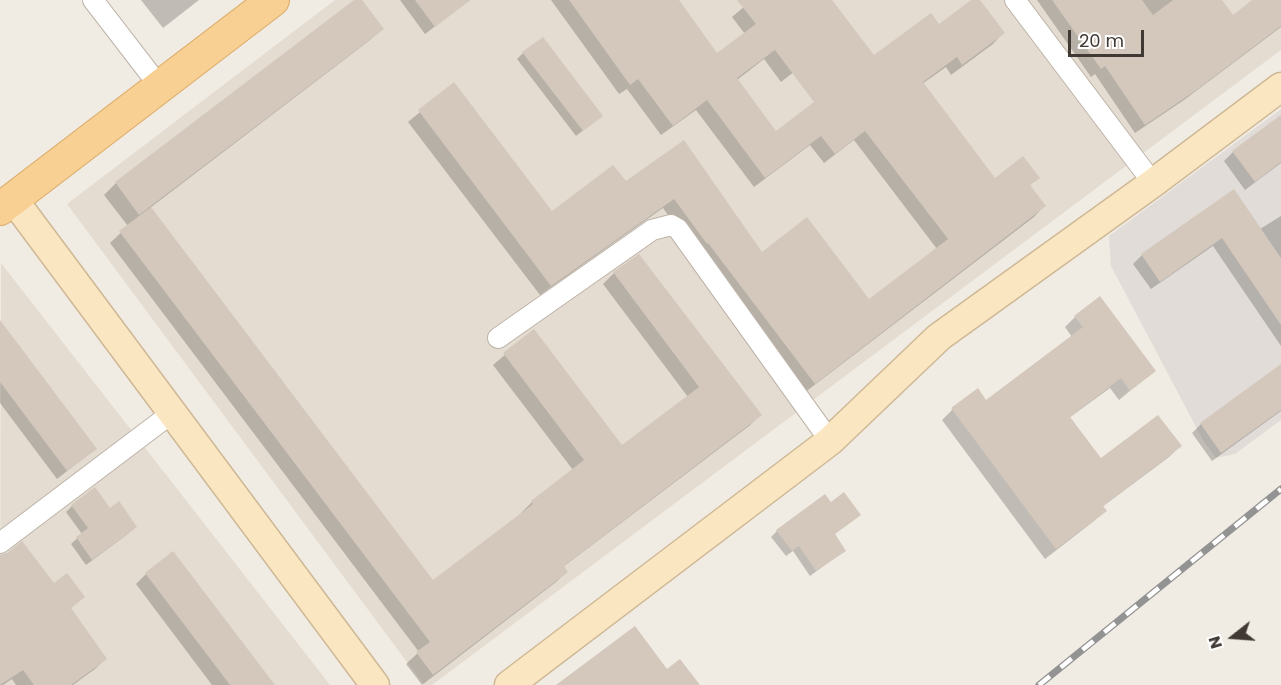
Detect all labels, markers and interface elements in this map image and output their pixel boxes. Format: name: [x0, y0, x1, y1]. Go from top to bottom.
scale bar: [1071, 18, 1148, 56]
text: 20 m: [1079, 28, 1124, 53]
north arrow: [1203, 607, 1263, 667]
text: N: [1203, 633, 1228, 652]

